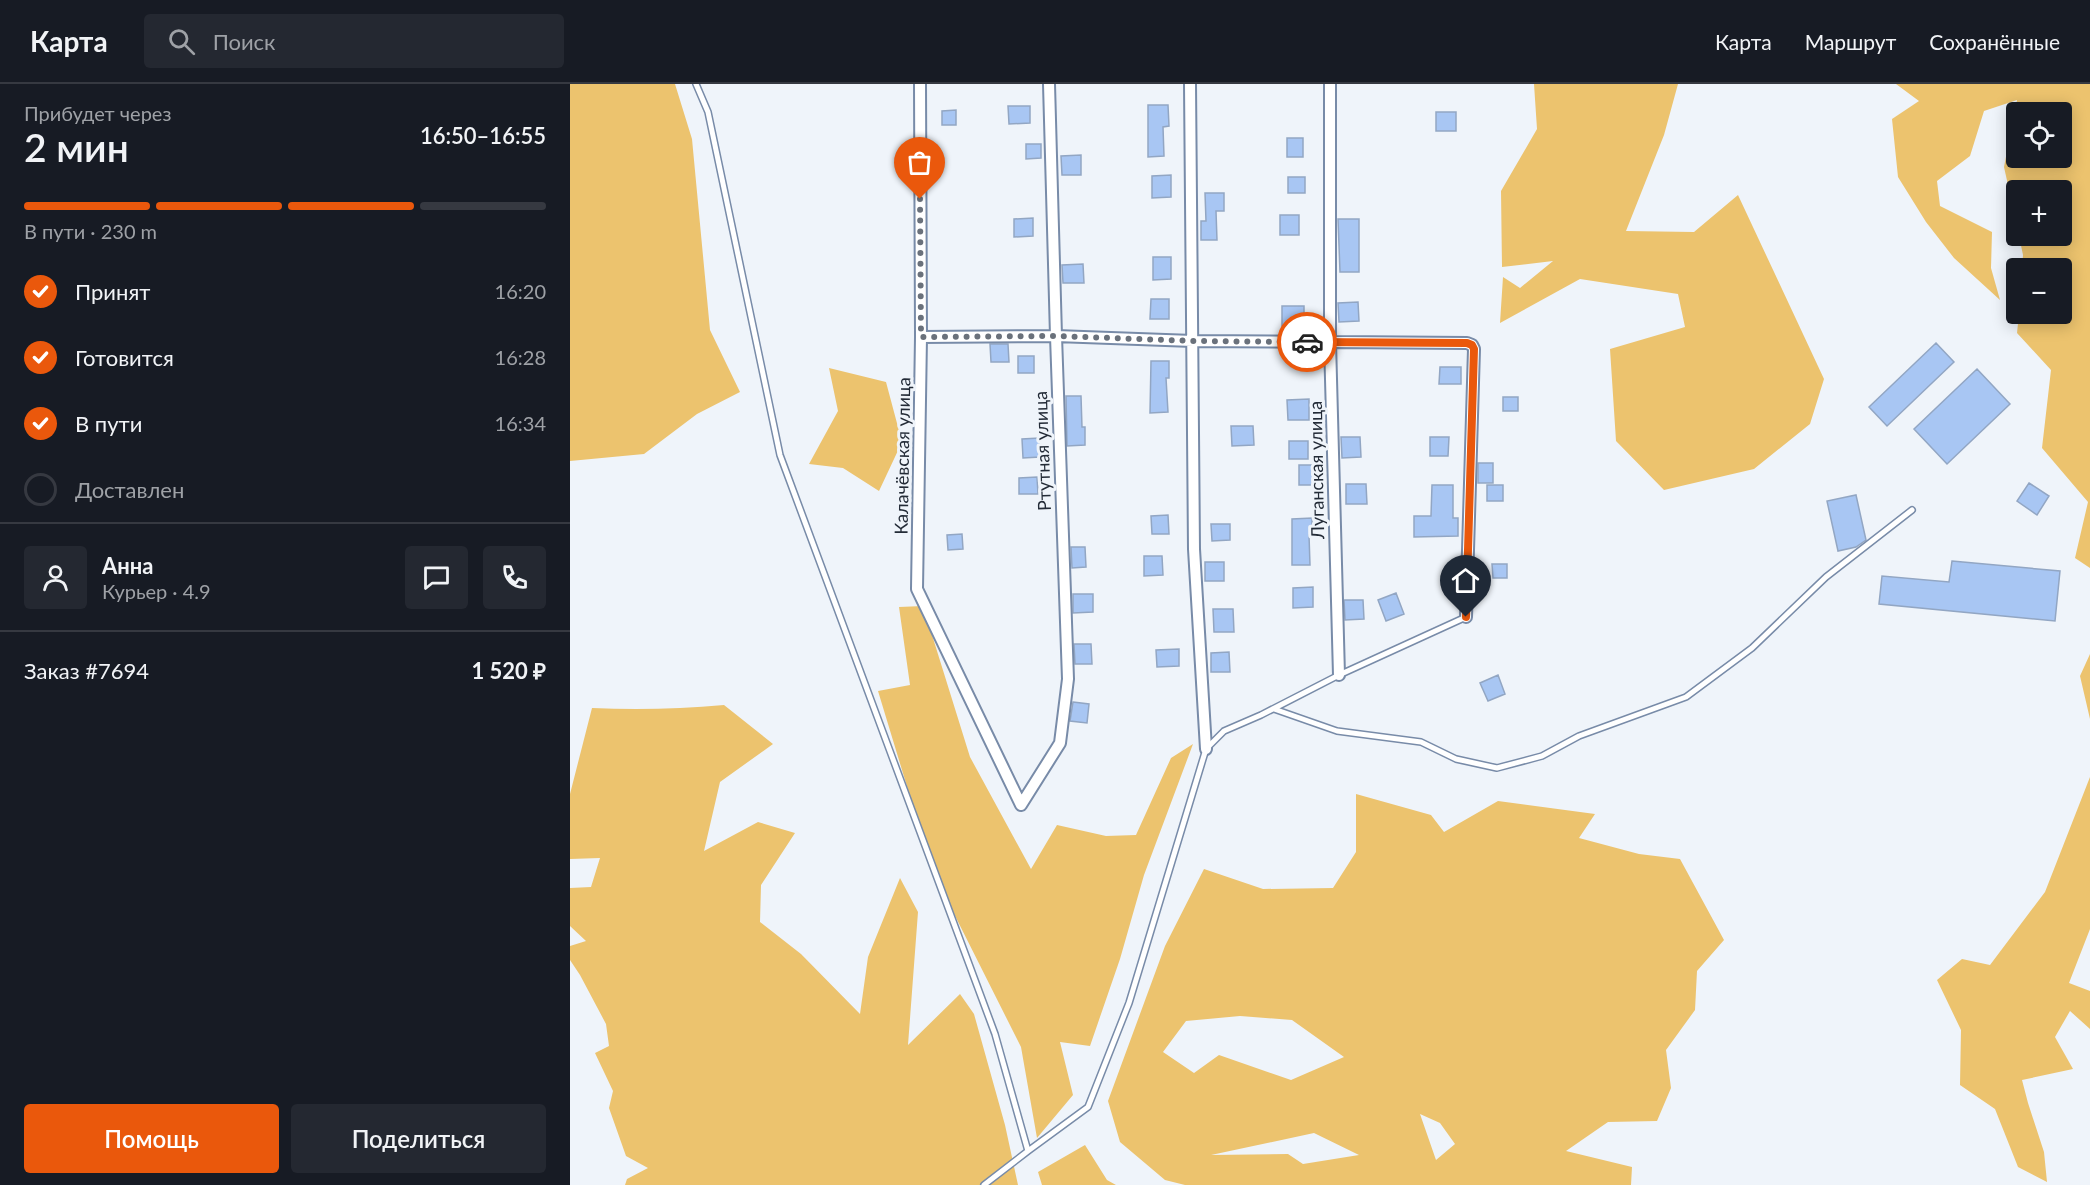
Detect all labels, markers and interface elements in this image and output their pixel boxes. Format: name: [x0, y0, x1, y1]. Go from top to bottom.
search box: [144, 14, 564, 68]
text: Карта: [30, 24, 108, 58]
icon: search: [165, 25, 198, 58]
text: Поиск: [213, 28, 276, 55]
text: Карта: [1715, 29, 1772, 54]
text: Маршрут: [1805, 29, 1896, 54]
text: Сохранённые: [1929, 29, 2060, 54]
text: Прибудет через: [24, 101, 171, 125]
map controls: [2006, 102, 2072, 324]
button: locate: [2006, 102, 2072, 168]
text: 16:50–16:55: [420, 122, 546, 149]
text: 2 мин: [24, 124, 129, 170]
pin: [894, 137, 945, 199]
icon: bag: [903, 146, 936, 179]
button: +: [2006, 180, 2072, 246]
text: В пути · 230 m: [24, 219, 157, 243]
button: −: [2006, 258, 2072, 324]
icon: check: [24, 275, 57, 308]
text: Принят: [75, 278, 150, 305]
text: 16:20: [495, 279, 546, 303]
courier: [1277, 312, 1337, 372]
icon: car: [1291, 326, 1324, 359]
icon: check: [24, 341, 57, 374]
text: Готовится: [75, 344, 174, 371]
text: 16:28: [495, 345, 546, 369]
street label: Калачёвская улица: [890, 377, 914, 535]
street label: Ртутная улица: [1029, 391, 1055, 511]
street label: Луганская улица: [1304, 401, 1328, 540]
icon: check: [24, 407, 57, 440]
text: В пути: [75, 410, 142, 437]
text: 16:34: [495, 411, 546, 435]
text: Доставлен: [75, 476, 184, 503]
button: person: [24, 546, 87, 609]
button: chat: [405, 546, 468, 609]
button: phone: [483, 546, 546, 609]
text: Анна: [102, 552, 153, 579]
pin: [1440, 555, 1491, 617]
icon: home: [1449, 564, 1482, 597]
text: Курьер · 4.9: [102, 579, 211, 603]
text: Заказ #7694: [24, 657, 149, 684]
text: 1 520 ₽: [471, 657, 546, 684]
button: Помощь: [24, 1104, 279, 1173]
button: Поделиться: [291, 1104, 546, 1173]

